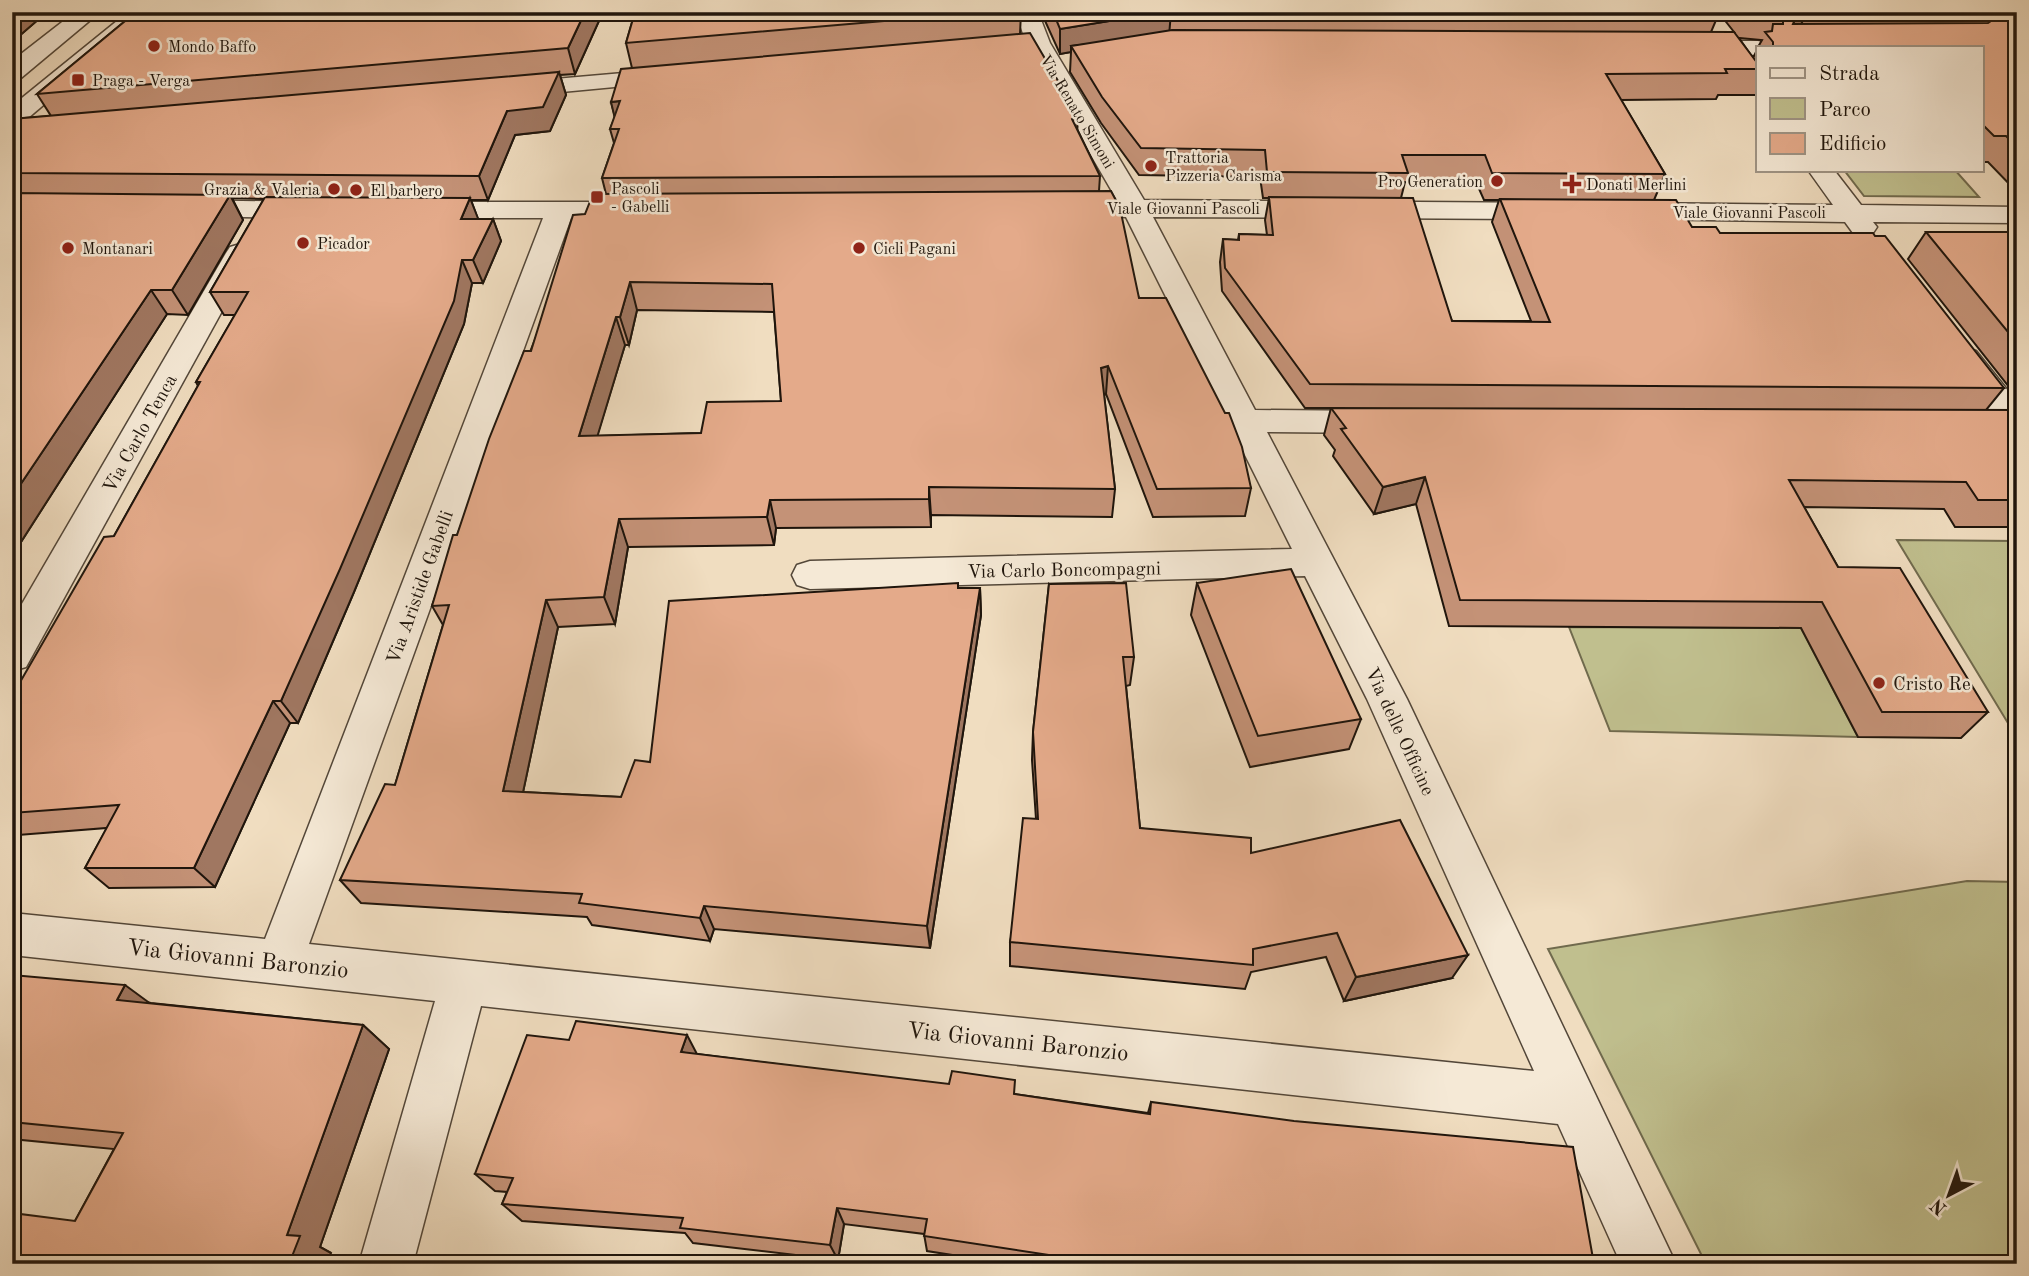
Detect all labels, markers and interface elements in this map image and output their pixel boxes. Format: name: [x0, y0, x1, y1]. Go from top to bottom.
marker: Mondo Baffo: [146, 38, 162, 54]
place label: Mondo Baffo: [168, 40, 256, 56]
legend: [1756, 46, 1983, 172]
street label: Via Renato Simoni: [1036, 52, 1117, 172]
text: Strada: [1819, 64, 1880, 85]
marker: Praga - Verga: [70, 72, 86, 88]
place label: Praga - Verga: [92, 74, 190, 90]
text: Parco: [1819, 100, 1871, 121]
text: Edificio: [1819, 134, 1887, 155]
place label: Trattoria Pizzeria Carisma: [1165, 151, 1282, 185]
marker: Trattoria Pizzeria Carisma: [1143, 158, 1159, 174]
marker: Pro Generation: [1489, 173, 1505, 189]
place label: Pro Generation: [1377, 175, 1483, 191]
marker: Donati Merlini: [1564, 176, 1580, 192]
place label: Donati Merlini: [1586, 178, 1686, 194]
marker: Grazia & Valeria: [326, 181, 342, 197]
marker: El barbero: [348, 182, 364, 198]
place label: Pascoli - Gabelli: [611, 182, 669, 216]
place label: Grazia & Valeria: [204, 183, 320, 199]
place label: El barbero: [370, 184, 443, 200]
marker: Pascoli - Gabelli: [589, 189, 605, 205]
street label: Viale Giovanni Pascoli: [1106, 202, 1260, 218]
street label: Viale Giovanni Pascoli: [1672, 206, 1826, 222]
marker: Picador: [295, 235, 311, 251]
place label: Picador: [317, 237, 370, 253]
marker: Montanari: [60, 240, 76, 256]
marker: Cicli Pagani: [851, 240, 867, 256]
place label: Montanari: [82, 242, 153, 258]
place label: Cicli Pagani: [873, 242, 956, 258]
street label: Via Carlo Tenca: [101, 371, 182, 497]
street label: Via Aristide Gabelli: [385, 508, 458, 667]
street label: Via Carlo Boncompagni: [967, 560, 1161, 583]
street label: Via delle Officine: [1361, 665, 1437, 799]
marker: Cristo Re: [1871, 675, 1887, 691]
place label: Cristo Re: [1893, 676, 1971, 695]
street label: Via Giovanni Baronzio: [126, 936, 350, 983]
street label: Via Giovanni Baronzio: [906, 1019, 1130, 1066]
north arrow: [1913, 1160, 1983, 1230]
text: N: [1927, 1194, 1951, 1218]

